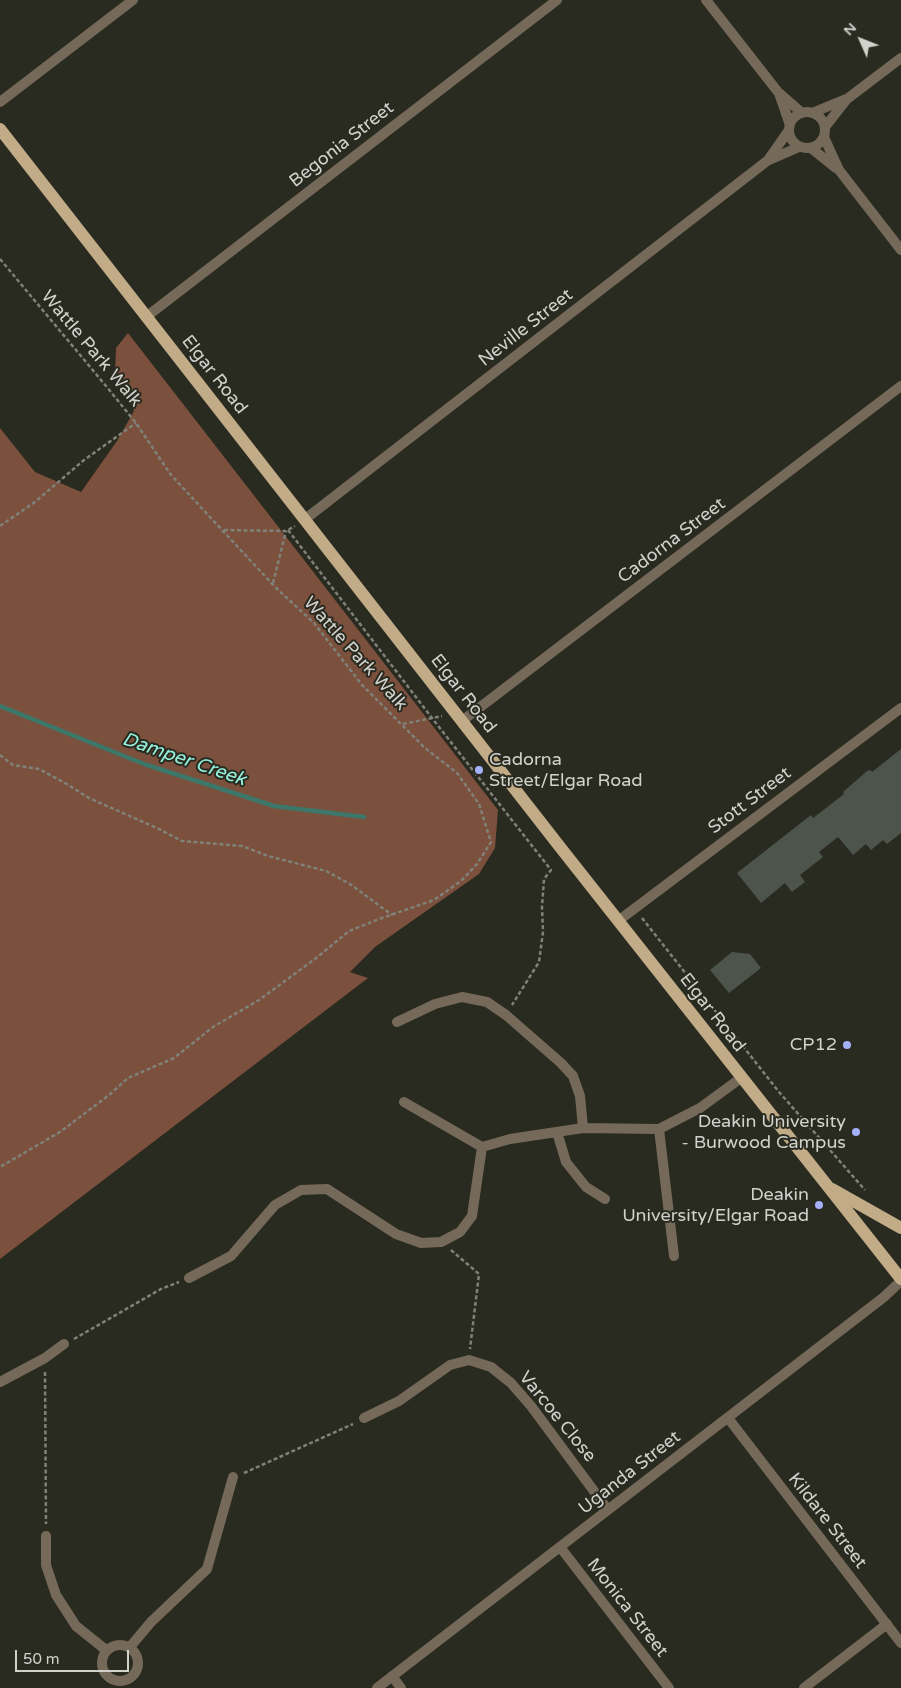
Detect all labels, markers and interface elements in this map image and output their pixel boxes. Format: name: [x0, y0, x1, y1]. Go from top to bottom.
north arrow: [836, 15, 886, 65]
text: N: [840, 19, 860, 39]
street label: Begonia Street: [285, 98, 399, 192]
street label: Neville Street: [475, 285, 577, 371]
street label: Wattle Park Walk: [36, 286, 146, 412]
street label: Elgar Road: [176, 331, 252, 419]
street label: Cadorna Street: [614, 494, 730, 588]
street label: Wattle Park Walk: [298, 593, 412, 715]
street label: Elgar Road: [425, 650, 501, 738]
water label: Damper Creek: [119, 728, 249, 792]
place label: Cadorna Street/Elgar Road: [489, 749, 643, 792]
street label: Stott Street: [704, 763, 796, 839]
marker: Cadorna Street/Elgar Road: [473, 764, 485, 776]
street label: Elgar Road: [674, 969, 750, 1057]
place label: CP12: [790, 1034, 837, 1056]
marker: CP12: [841, 1039, 853, 1051]
place label: Deakin University - Burwood Campus: [682, 1111, 846, 1154]
marker: Deakin University - Burwood Campus: [850, 1126, 862, 1138]
place label: Deakin University/Elgar Road: [622, 1184, 809, 1226]
marker: Deakin University/Elgar Road: [813, 1199, 825, 1211]
street label: Varcoe Close: [514, 1367, 600, 1467]
street label: Uganda Street: [575, 1427, 685, 1519]
street label: Kildare Street: [783, 1469, 871, 1573]
street label: Monica Street: [582, 1554, 672, 1662]
scale bar: [18, 1640, 131, 1672]
text: 50 m: [23, 1650, 60, 1668]

